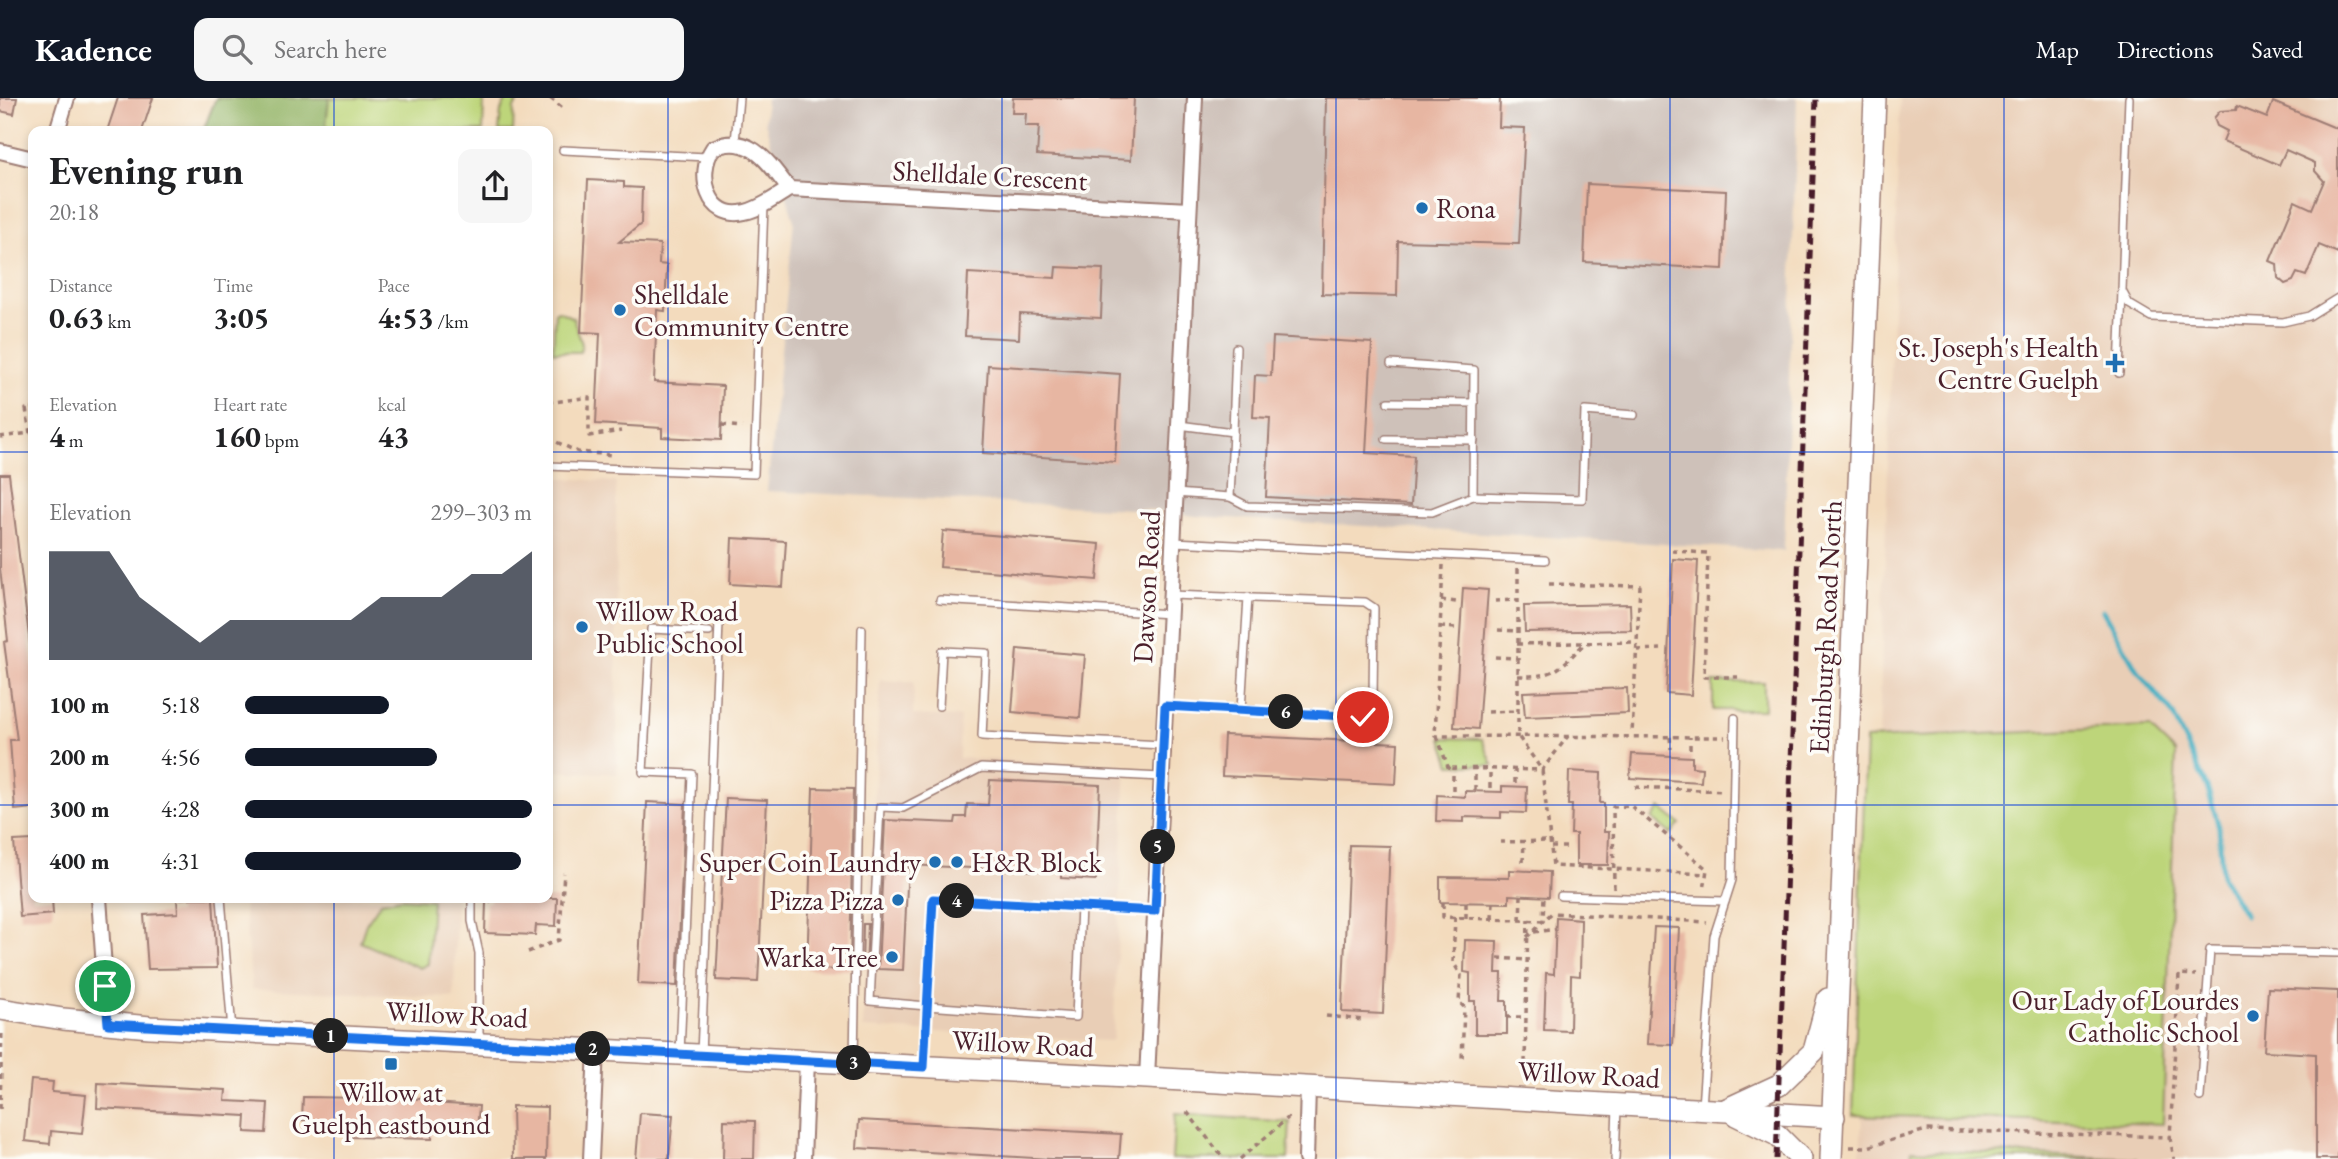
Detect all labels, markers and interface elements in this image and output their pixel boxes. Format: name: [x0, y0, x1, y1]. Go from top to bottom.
search box: [194, 18, 684, 81]
text: Kadence: [35, 28, 152, 71]
icon: search: [218, 30, 256, 68]
text: Search here: [274, 32, 387, 66]
text: Map: [2036, 34, 2079, 65]
text: Directions: [2117, 34, 2214, 65]
text: Saved: [2252, 34, 2303, 65]
text: Evening run: [49, 146, 244, 195]
button: share: [458, 149, 532, 223]
street label: Shelldale Crescent: [892, 152, 1088, 198]
place label: Rona: [1436, 190, 1497, 226]
text: 20:18: [49, 197, 99, 227]
marker: Rona: [1414, 200, 1430, 216]
text: Distance: [49, 273, 112, 298]
text: Time: [213, 273, 253, 298]
text: Pace: [378, 273, 410, 298]
place label: Shelldale Community Centre: [634, 276, 849, 344]
text: 0.63: [49, 298, 104, 337]
text: 3:05: [213, 298, 269, 337]
text: 4:53: [378, 298, 434, 337]
marker: Shelldale Community Centre: [612, 302, 628, 318]
text: km: [104, 309, 132, 334]
text: /km: [434, 309, 469, 334]
place label: St. Joseph's Health Centre Guelph: [1898, 329, 2099, 397]
marker: St. Joseph's Health Centre Guelph: [2105, 353, 2125, 373]
text: Elevation: [49, 392, 117, 417]
text: Heart rate: [213, 392, 287, 417]
text: kcal: [378, 392, 406, 417]
text: 4: [49, 417, 65, 456]
text: 160: [213, 417, 261, 456]
text: 43: [378, 417, 409, 456]
text: m: [65, 428, 83, 453]
text: bpm: [261, 428, 299, 453]
text: Elevation: [49, 497, 132, 527]
text: 299–303 m: [431, 497, 532, 527]
street label: Edinburgh Road North: [1800, 499, 1850, 755]
street label: Dawson Road: [1124, 509, 1168, 664]
place label: Willow Road Public School: [596, 593, 744, 661]
marker: Willow Road Public School: [574, 619, 590, 635]
pin: [1333, 687, 1393, 747]
text: 100 m: [49, 690, 110, 720]
text: 5:18: [161, 690, 200, 720]
pin: 6: [1268, 694, 1304, 730]
icon: check: [1344, 698, 1382, 736]
text: 6: [1280, 699, 1291, 724]
text: 200 m: [49, 742, 110, 772]
text: 4:56: [161, 742, 200, 772]
text: 300 m: [49, 794, 110, 824]
text: 4:28: [161, 794, 200, 824]
pin: 5: [1140, 830, 1176, 864]
text: 5: [1152, 834, 1163, 859]
place label: Super Coin Laundry: [699, 844, 922, 880]
place label: H&R Block: [971, 844, 1103, 880]
text: 400 m: [49, 846, 110, 876]
text: 4:31: [161, 846, 200, 876]
marker: Super Coin Laundry: [927, 854, 943, 870]
marker: H&R Block: [949, 854, 965, 870]
place label: Pizza Pizza: [769, 882, 885, 918]
pin: 4: [940, 884, 974, 918]
text: 4: [951, 888, 962, 913]
marker: Pizza Pizza: [890, 892, 906, 908]
place label: Warka Tree: [758, 939, 878, 975]
marker: Warka Tree: [884, 949, 900, 965]
pin: [75, 956, 135, 1016]
icon: arrive: [86, 967, 124, 1005]
place label: Our Lady of Lourdes Catholic School: [2012, 982, 2239, 1050]
street label: Willow Road: [385, 992, 530, 1036]
marker: Our Lady of Lourdes Catholic School: [2245, 1008, 2261, 1024]
pin: 1: [314, 1018, 348, 1054]
street label: Willow Road: [951, 1021, 1096, 1065]
text: 1: [325, 1023, 336, 1048]
pin: 2: [576, 1032, 610, 1066]
text: 2: [587, 1036, 598, 1061]
pin: 3: [836, 1046, 872, 1080]
text: 3: [848, 1050, 859, 1075]
street label: Willow Road: [1517, 1052, 1662, 1096]
marker: Willow at Guelph eastbound: [383, 1056, 399, 1072]
place label: Willow at Guelph eastbound: [292, 1074, 491, 1142]

